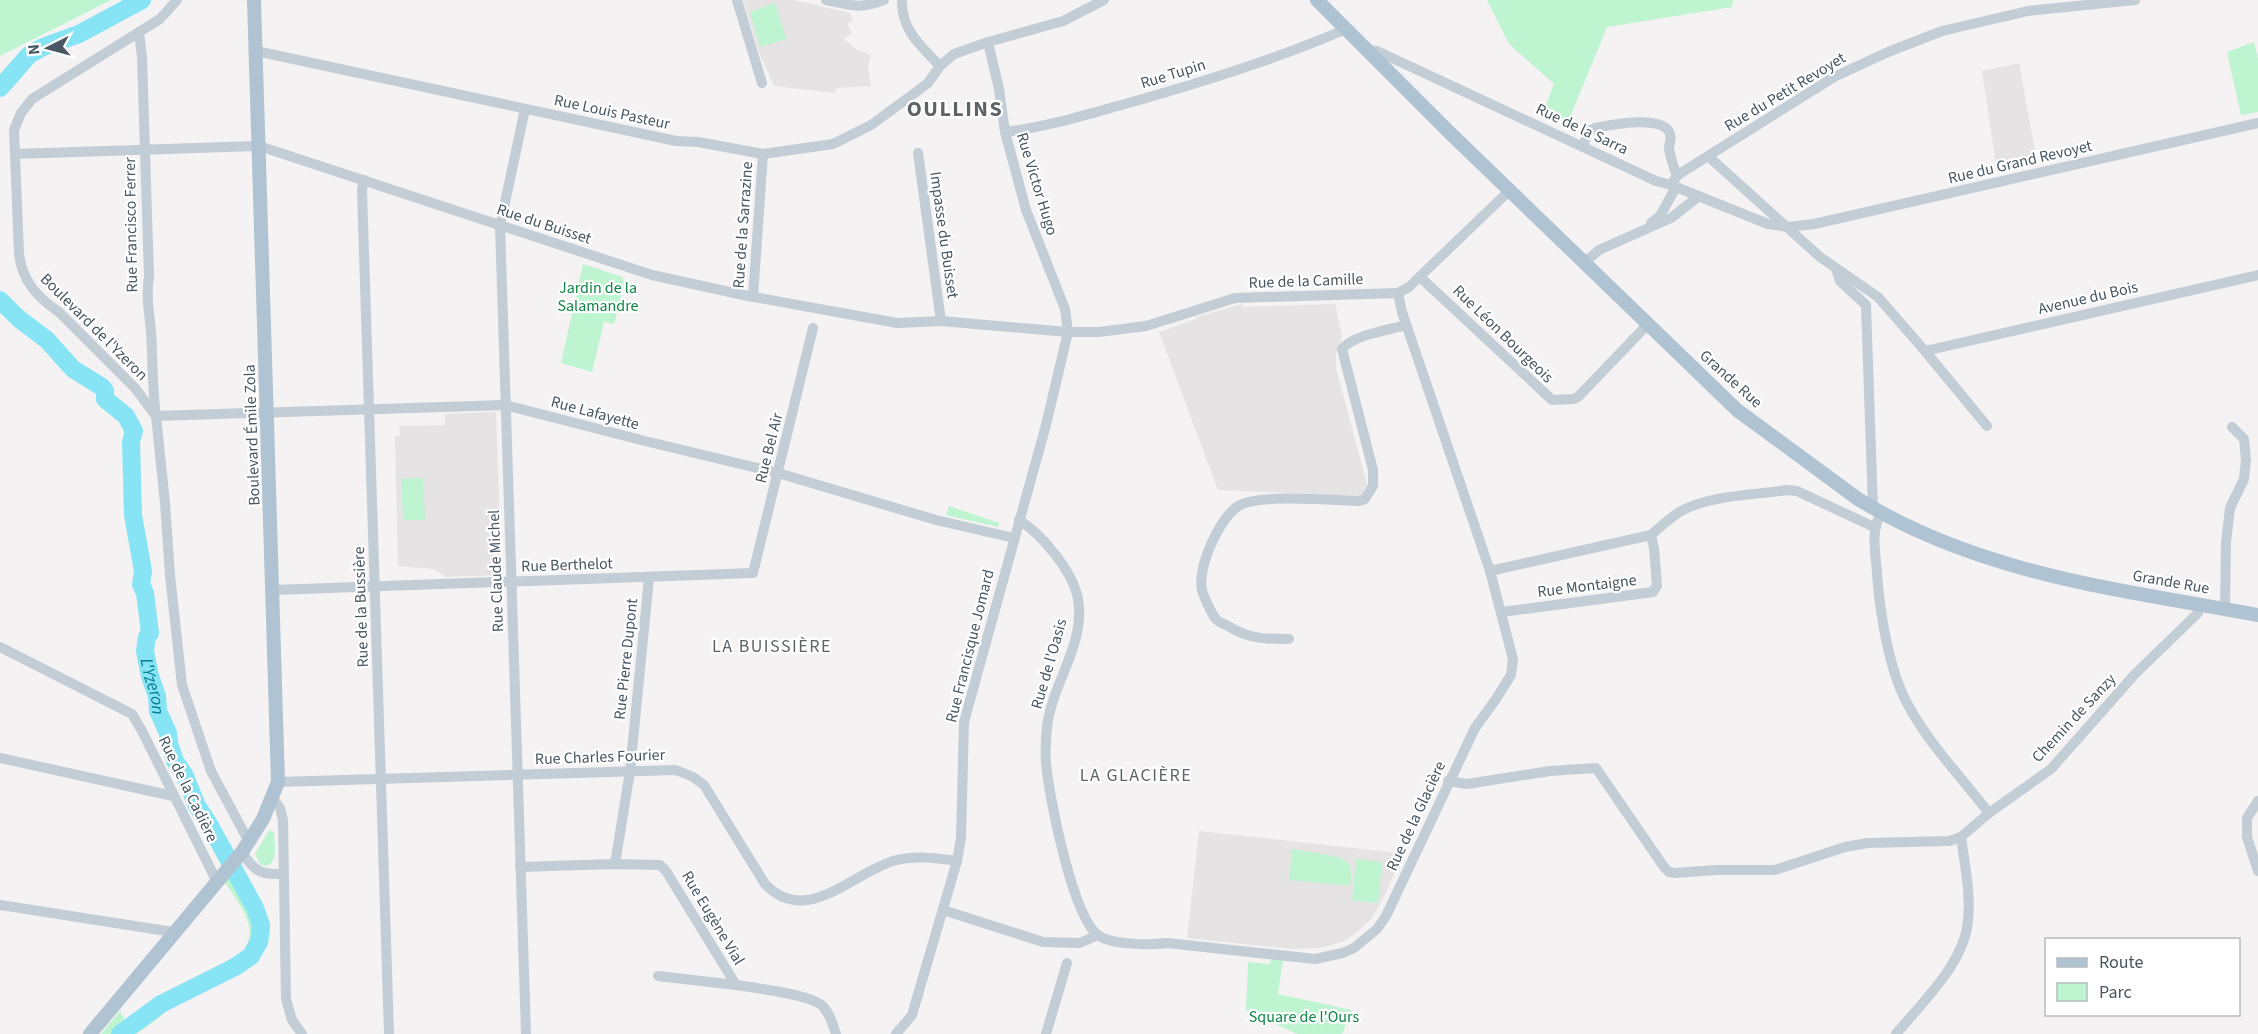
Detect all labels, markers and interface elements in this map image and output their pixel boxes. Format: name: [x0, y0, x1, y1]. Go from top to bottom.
north arrow: [18, 18, 78, 78]
text: N: [23, 43, 46, 56]
street label: Rue du Petit Revoyet: [1720, 47, 1850, 137]
street label: Rue Tupin: [1138, 54, 1208, 94]
street label: Rue Louis Pasteur: [552, 89, 672, 135]
district label: OULLINS: [907, 93, 1003, 125]
street label: Rue de la Sarra: [1532, 98, 1632, 160]
street label: Rue Victor Hugo: [1011, 130, 1063, 238]
street label: Rue du Grand Revoyet: [1946, 135, 2095, 189]
street label: Rue Francisco Ferrer: [119, 157, 143, 293]
street label: Rue de la Sarrazine: [728, 161, 758, 289]
street label: Impasse du Buisset: [924, 170, 964, 301]
street label: Rue du Buisset: [494, 198, 595, 250]
street label: Boulevard de l'Yzeron: [35, 268, 153, 386]
street label: Rue de la Camille: [1248, 268, 1364, 294]
street label: Avenue du Bois: [2036, 276, 2140, 320]
park label: Jardin de la Salamandre: [557, 277, 639, 317]
street label: Rue Léon Bourgeois: [1448, 280, 1558, 388]
street label: Grande Rue: [1695, 345, 1767, 413]
street label: Boulevard Émile Zola: [239, 364, 265, 506]
street label: Rue Lafayette: [548, 391, 642, 435]
street label: Rue Bel Air: [750, 410, 788, 485]
street label: Rue Claude Michel: [483, 509, 509, 633]
street label: Rue de la Bussière: [348, 546, 374, 668]
street label: Rue Berthelot: [521, 552, 614, 578]
street label: Grande Rue: [2131, 564, 2211, 600]
street label: Rue Francisque Jomard: [940, 567, 1000, 725]
street label: Rue Montaigne: [1536, 569, 1638, 603]
street label: Rue Pierre Dupont: [609, 596, 643, 721]
street label: Rue de l'Oasis: [1026, 616, 1072, 712]
district label: LA BUISSIÈRE: [712, 634, 832, 659]
water label: L'Yzeron: [134, 656, 171, 715]
street label: Chemin de Sanzy: [2027, 668, 2121, 767]
street label: Rue de la Cadière: [153, 732, 223, 846]
street label: Rue Charles Fourier: [534, 744, 666, 770]
street label: Rue de la Glacière: [1381, 757, 1451, 874]
district label: LA GLACIÈRE: [1080, 763, 1192, 788]
street label: Rue Eugène Vial: [676, 867, 750, 969]
legend: [2045, 938, 2240, 1016]
text: Route: [2099, 950, 2143, 975]
text: Parc: [2099, 980, 2132, 1005]
park label: Square de l'Ours: [1249, 1006, 1359, 1028]

